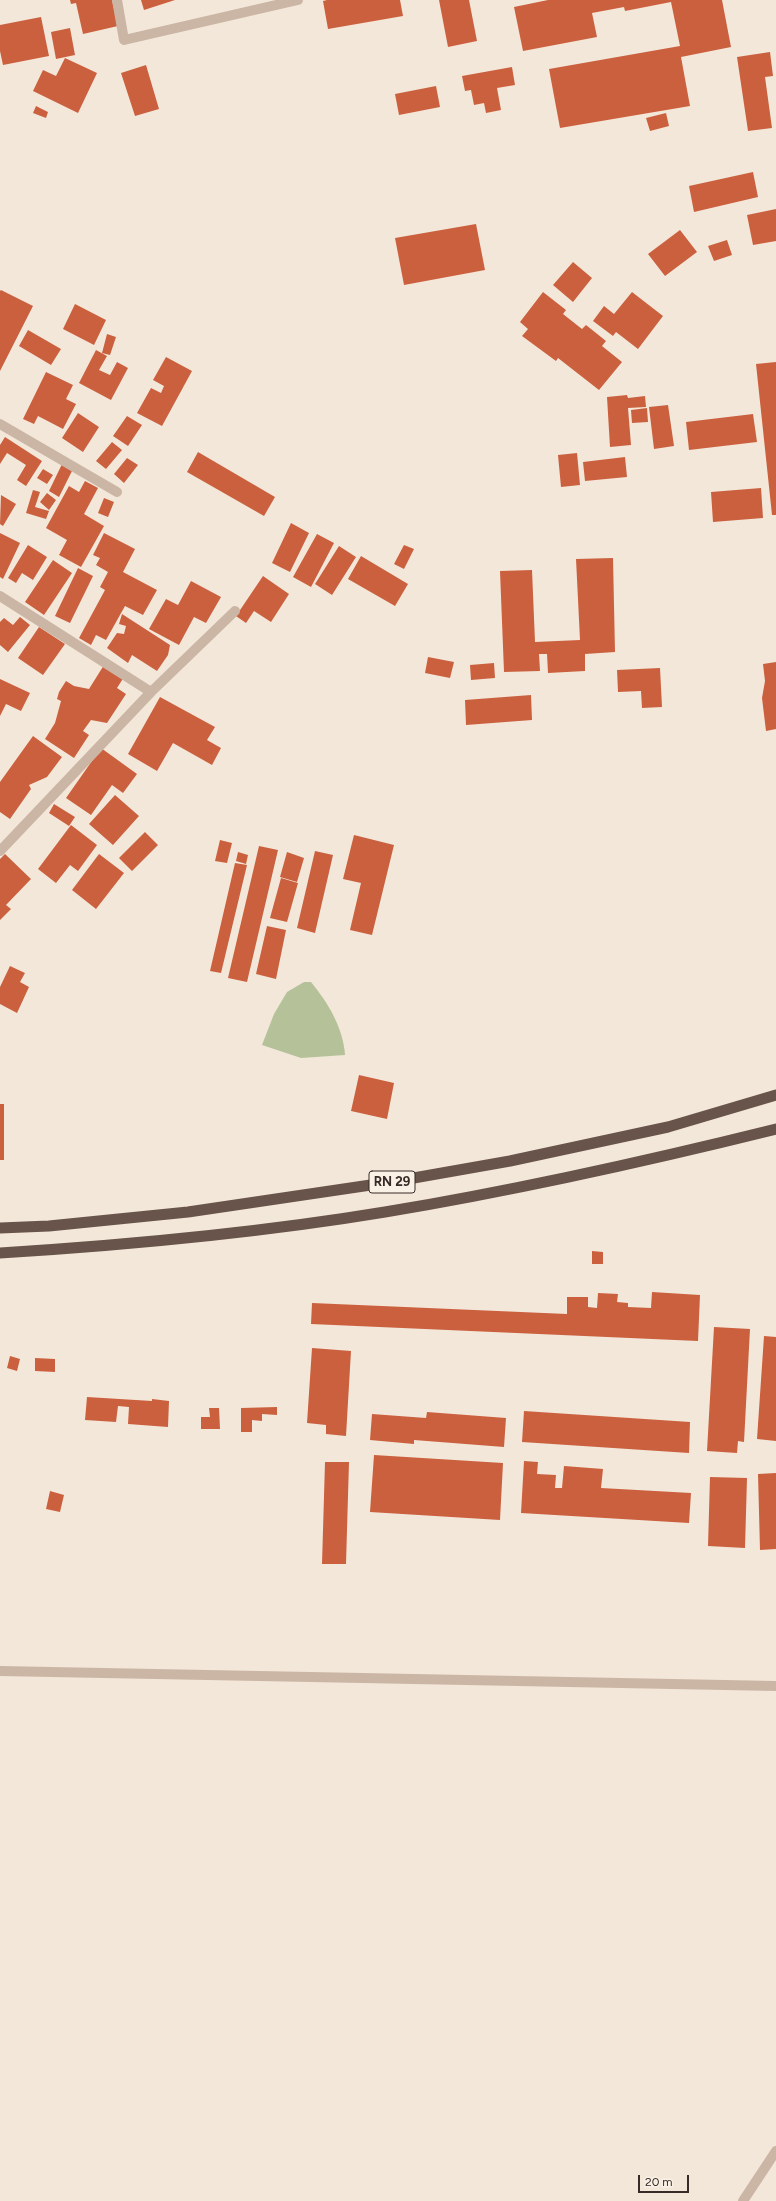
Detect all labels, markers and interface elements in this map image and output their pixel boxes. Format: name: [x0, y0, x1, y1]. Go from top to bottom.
road number: RN 29: [369, 1171, 415, 1193]
scale bar: [640, 2167, 691, 2193]
text: 20 m: [645, 2175, 673, 2189]

